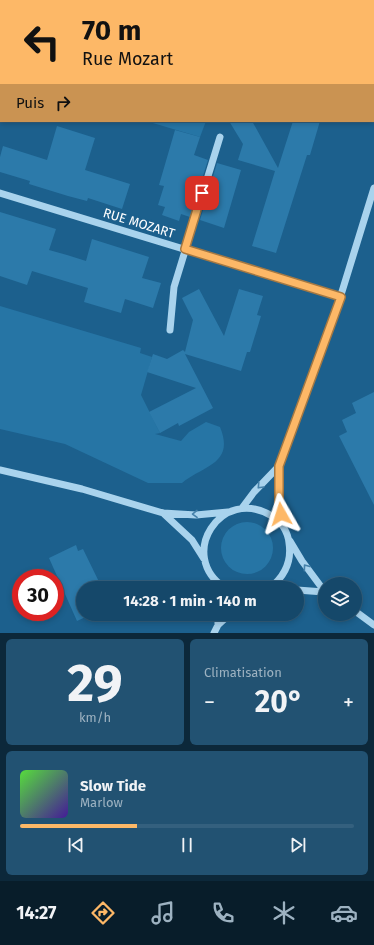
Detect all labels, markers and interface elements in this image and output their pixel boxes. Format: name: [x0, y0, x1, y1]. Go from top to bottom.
text: 70 m: [82, 14, 141, 47]
icon: left: [16, 16, 68, 68]
text: Rue Mozart: [82, 48, 173, 70]
icon: right: [52, 92, 74, 114]
text: Puis: [16, 94, 44, 112]
pin: [185, 176, 219, 210]
icon: arrive: [191, 182, 213, 204]
street label: RUE MOZART: [101, 205, 177, 241]
one-way arrow: [257, 481, 265, 489]
position arrow: [260, 493, 302, 535]
one-way arrow: [192, 510, 198, 519]
one-way arrow: [304, 564, 311, 571]
speed limit sign: 30: [12, 569, 64, 621]
map controls: [318, 577, 362, 621]
button: layers: [318, 577, 362, 621]
text: 14:28 · 1 min · 140 m: [123, 592, 257, 610]
text: 29: [67, 652, 123, 715]
text: Climatisation: [204, 665, 282, 680]
text: 20°: [255, 684, 303, 720]
text: −: [204, 689, 215, 716]
text: +: [343, 689, 354, 716]
text: km/h: [79, 710, 111, 725]
text: Slow Tide: [80, 777, 146, 795]
text: Marlow: [80, 795, 123, 810]
icon: previous: [65, 834, 87, 856]
icon: pause: [176, 834, 198, 856]
icon: next: [287, 834, 309, 856]
icon: directions: [89, 899, 117, 927]
icon: music: [149, 899, 177, 927]
icon: phone: [209, 899, 237, 927]
icon: climate: [270, 899, 298, 927]
icon: car: [330, 899, 358, 927]
text: 14:27: [16, 902, 57, 924]

